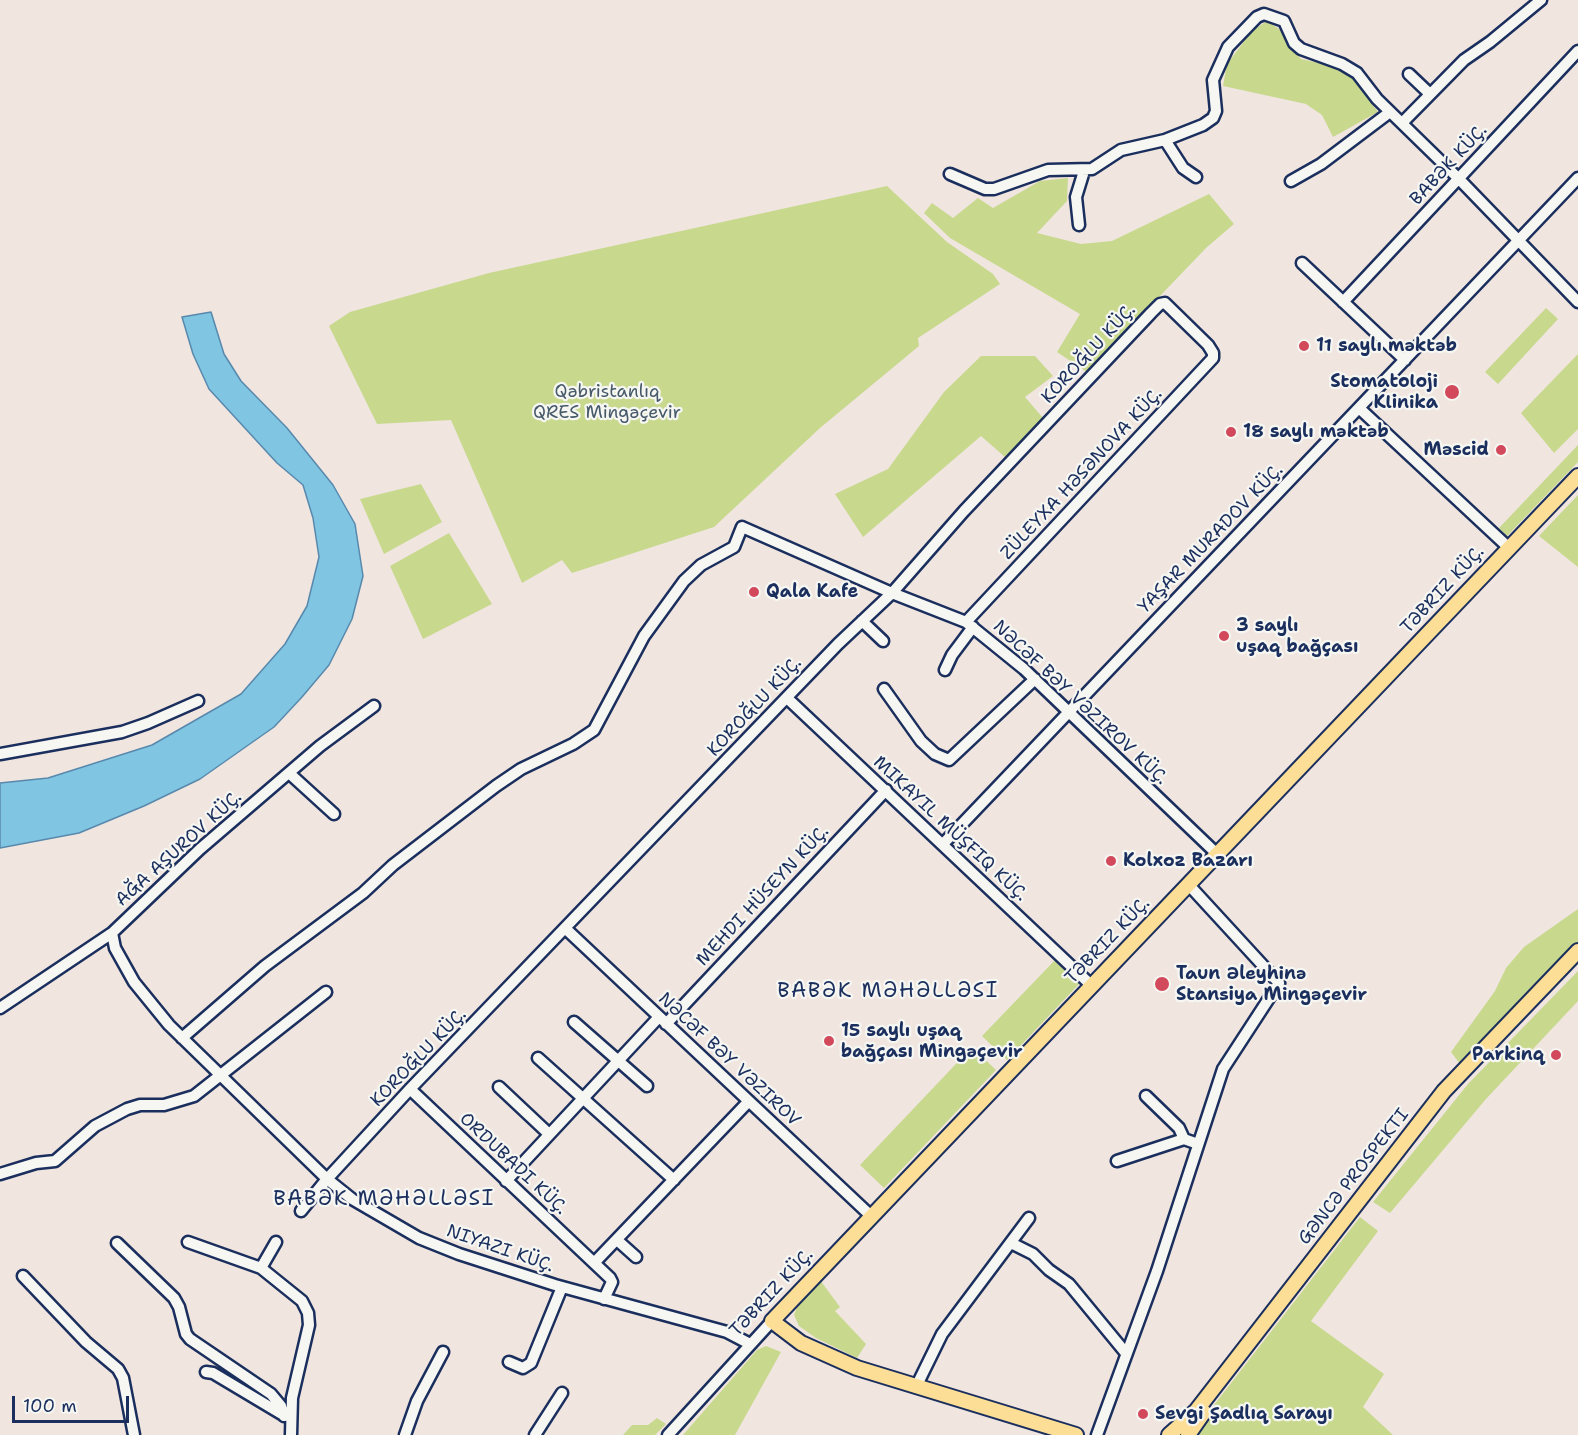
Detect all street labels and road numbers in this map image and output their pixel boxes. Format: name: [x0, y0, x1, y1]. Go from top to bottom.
street label: BABƏK KÜÇ.: [1406, 120, 1492, 210]
street label: KOROĞLU KÜÇ.: [1037, 300, 1141, 408]
street label: ZÜLEYXA HƏSƏNOVA KÜÇ.: [997, 384, 1167, 564]
street label: YAŞAR MURADOV KÜÇ.: [1134, 460, 1288, 618]
street label: TƏBRIZ KÜÇ.: [1397, 542, 1489, 638]
street label: NƏCƏF BƏY VƏZIROV KÜÇ.: [988, 616, 1172, 790]
street label: KOROĞLU KÜÇ.: [703, 653, 807, 761]
street label: MIKAYIL MÜŞFIQ KÜÇ.: [868, 752, 1032, 906]
street label: AĞA AŞUROV KÜÇ.: [111, 787, 247, 911]
street label: MEHDI HÜSEYN KÜÇ.: [692, 821, 834, 971]
street label: TƏBRIZ KÜÇ.: [1061, 893, 1155, 989]
street label: NƏCƏF BƏY VƏZIROV: [653, 989, 805, 1131]
street label: KOROĞLU KÜÇ.: [367, 1004, 471, 1112]
street label: GƏNCƏ PROSPEKTI: [1294, 1105, 1414, 1249]
street label: ORDUBADI KÜÇ.: [454, 1108, 572, 1220]
street label: NIYAZI KÜÇ.: [444, 1221, 556, 1277]
street label: TƏBRIZ KÜÇ.: [726, 1245, 818, 1341]

